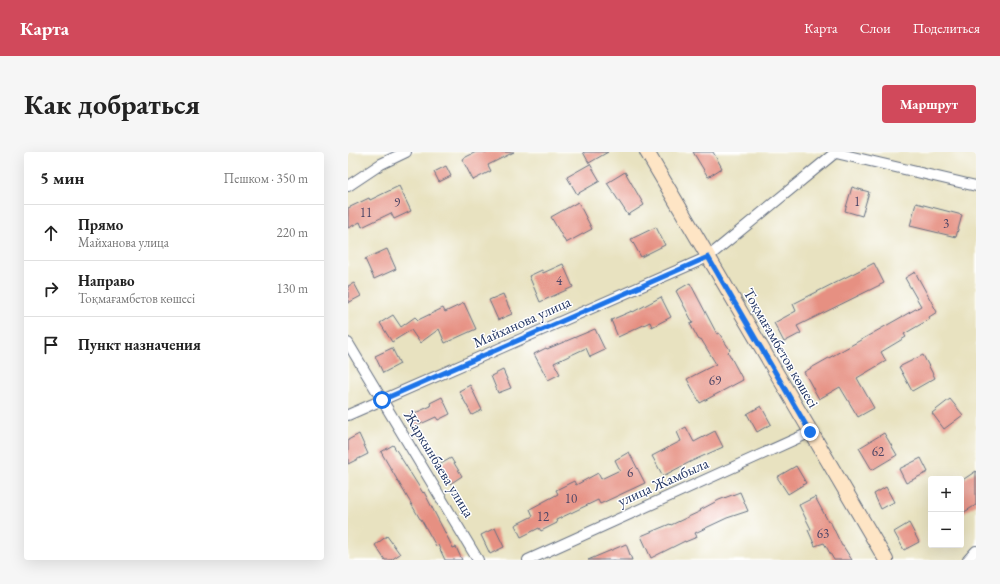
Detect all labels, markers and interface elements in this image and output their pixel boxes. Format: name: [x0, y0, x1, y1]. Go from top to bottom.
text: Карта: [20, 16, 69, 41]
text: Карта: [804, 19, 838, 37]
text: Слои: [860, 19, 891, 37]
text: Поделиться: [913, 19, 980, 37]
button: Маршрут: [882, 85, 976, 123]
text: Как добраться: [24, 86, 200, 122]
text: 5 мин: [40, 167, 84, 189]
text: Пешком · 350 m: [224, 170, 308, 187]
house number: 1: [854, 193, 860, 210]
house number: 9: [394, 194, 401, 211]
house number: 11: [360, 204, 372, 221]
text: Прямо: [78, 215, 123, 234]
house number: 3: [943, 215, 949, 232]
icon: ahead: [40, 222, 62, 244]
text: 220 m: [277, 224, 308, 241]
text: Майханова улица: [78, 234, 169, 251]
text: Направо: [78, 271, 135, 290]
house number: 4: [556, 272, 563, 289]
icon: right: [40, 278, 62, 300]
text: 130 m: [277, 280, 308, 297]
street label: Тоқмағамбетов көшесі: [739, 284, 824, 411]
text: Тоқмағамбетов көшесі: [78, 290, 195, 307]
street label: Майханова улица: [470, 292, 574, 352]
icon: arrive: [40, 334, 62, 356]
text: Пункт назначения: [78, 335, 201, 354]
house number: 69: [709, 372, 722, 389]
route start: [373, 391, 391, 409]
street label: Жаркынбаева улица: [399, 406, 479, 521]
route end: [801, 423, 819, 441]
house number: 62: [872, 443, 885, 460]
street label: улица Жамбыла: [614, 453, 711, 510]
house number: 6: [627, 464, 633, 481]
map controls: [928, 476, 964, 548]
button: +: [928, 476, 964, 512]
house number: 10: [565, 490, 577, 507]
house number: 12: [537, 508, 550, 525]
button: −: [928, 512, 964, 548]
house number: 63: [817, 525, 829, 542]

